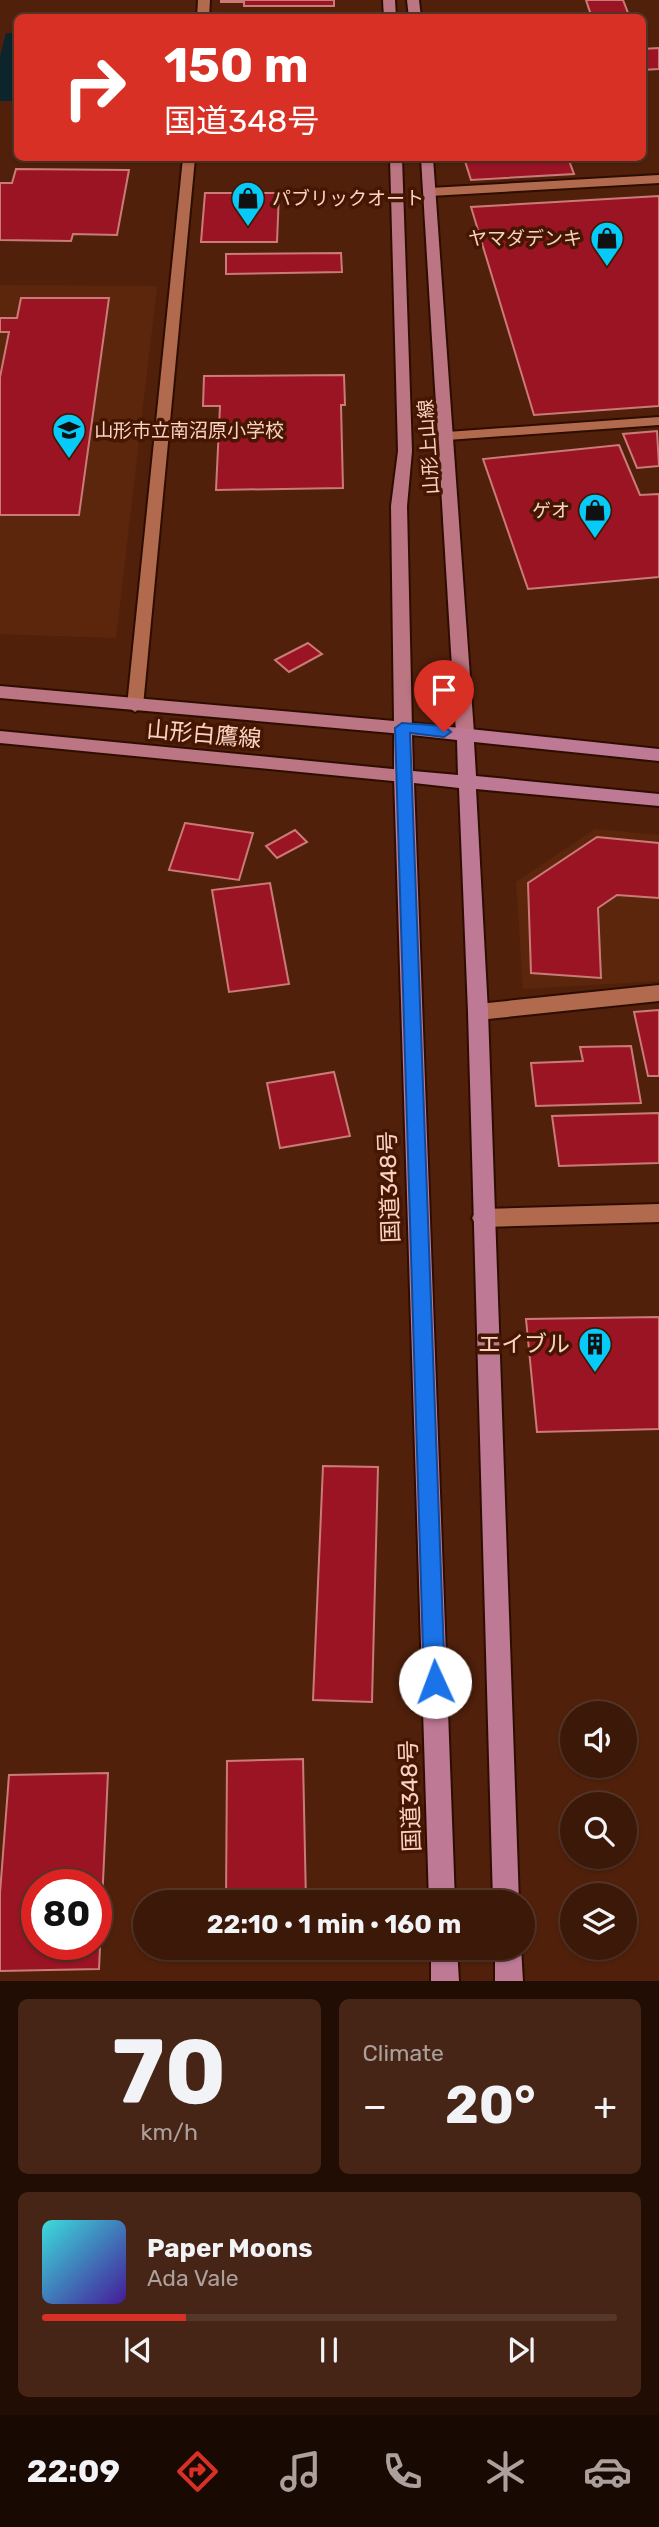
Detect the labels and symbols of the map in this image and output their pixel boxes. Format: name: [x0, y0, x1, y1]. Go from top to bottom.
shop icon: パブリックオート: [229, 179, 267, 228]
place label: パブリックオート: [272, 187, 424, 210]
shop icon: ヤマダデンキ: [588, 219, 626, 268]
place label: ヤマダデンキ: [468, 227, 582, 250]
street label: 山形上山線: [414, 399, 443, 495]
school or university icon: 山形市立南沼原小学校: [50, 411, 88, 460]
place label: 山形市立南沼原小学校: [94, 419, 284, 442]
shop icon: ゲオ: [576, 491, 614, 540]
place label: ゲオ: [532, 499, 570, 522]
pin: [414, 660, 474, 732]
street label: 山形白鷹線: [145, 715, 263, 753]
street label: 国道348号: [373, 1131, 405, 1243]
building icon: エイブル: [576, 1325, 614, 1374]
place label: エイブル: [478, 1330, 570, 1358]
position arrow: [398, 1645, 472, 1719]
street label: 国道348号: [394, 1740, 426, 1852]
speed limit sign: 80: [21, 1869, 112, 1960]

